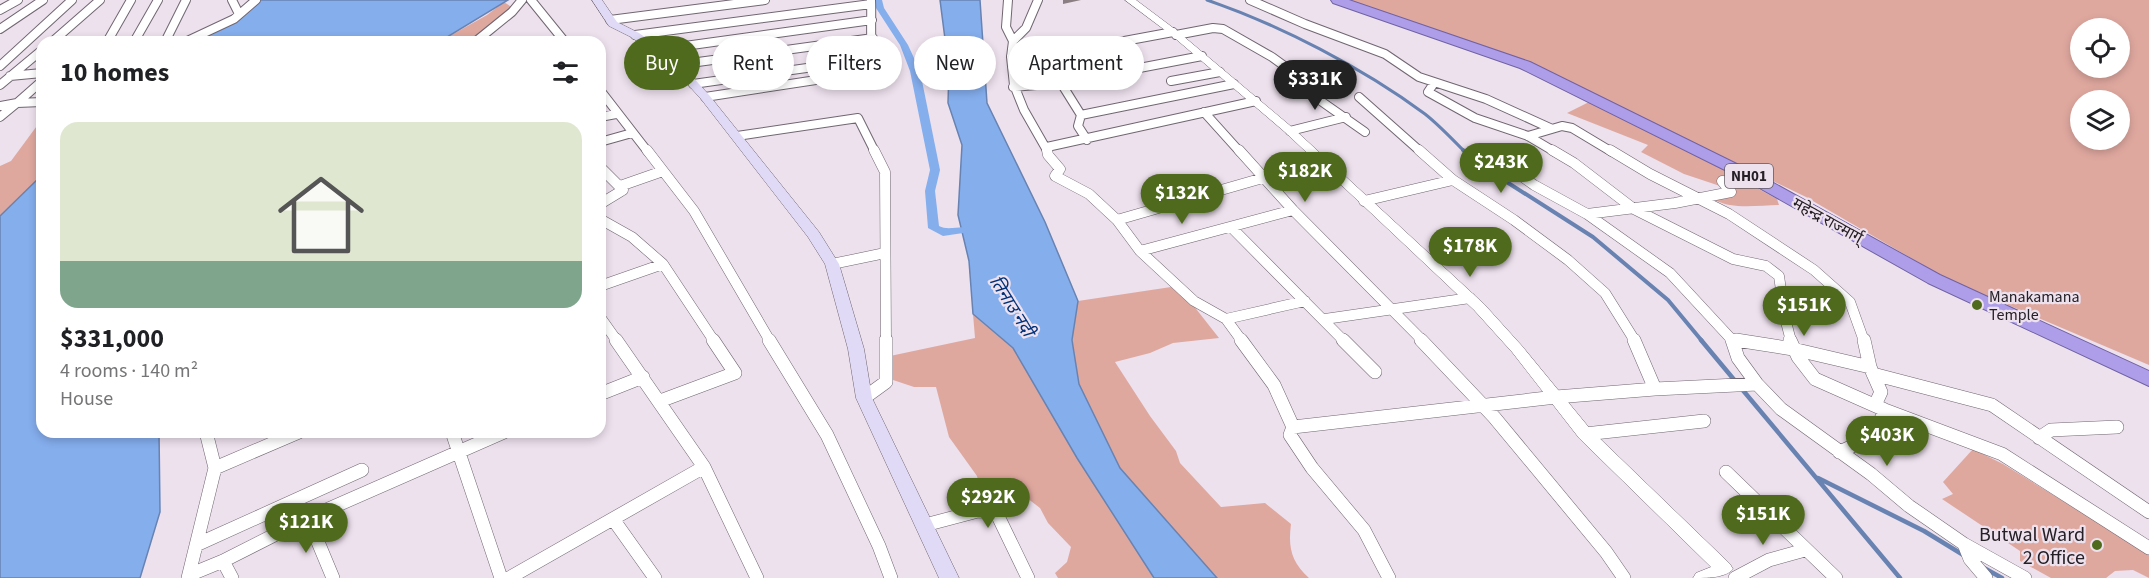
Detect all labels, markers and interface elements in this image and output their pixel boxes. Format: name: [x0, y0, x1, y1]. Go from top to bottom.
map controls: [2070, 18, 2130, 150]
button: locate: [2070, 18, 2130, 78]
chip: Buy: [624, 36, 700, 90]
chip: Rent: [712, 36, 794, 90]
chip: Filters: [806, 36, 902, 90]
chip: New: [914, 36, 996, 90]
chip: Apartment: [1008, 36, 1144, 90]
text: 10 homes: [60, 54, 169, 91]
icon: filters: [549, 56, 582, 89]
pin: $331K: [1273, 60, 1357, 111]
text: $331K: [1288, 65, 1342, 93]
button: layers: [2070, 90, 2130, 150]
pin: $243K: [1459, 143, 1543, 194]
text: $243K: [1474, 148, 1528, 176]
pin: $182K: [1263, 152, 1347, 203]
text: $182K: [1278, 157, 1332, 185]
icon: home: [267, 161, 375, 269]
road number: NH01: [1725, 164, 1773, 188]
pin: $132K: [1140, 174, 1224, 225]
text: $132K: [1155, 179, 1209, 207]
street label: महेन्द्र राज्मार्ग्: [1788, 193, 1869, 251]
pin: $178K: [1428, 227, 1512, 278]
text: $178K: [1443, 232, 1497, 260]
water label: तिनाउ नदी: [983, 271, 1042, 344]
pin: $151K: [1762, 286, 1846, 337]
place label: Manakamana Temple: [1989, 286, 2079, 326]
text: $151K: [1777, 291, 1831, 319]
marker: Manakamana Temple: [1970, 298, 1984, 312]
text: $331,000: [60, 320, 164, 357]
text: 4 rooms · 140 m²: [60, 357, 198, 385]
text: House: [60, 385, 113, 413]
pin: $403K: [1845, 416, 1929, 467]
text: $403K: [1860, 421, 1914, 449]
pin: $292K: [946, 478, 1030, 529]
text: $292K: [961, 483, 1015, 511]
pin: $151K: [1721, 495, 1805, 546]
text: $151K: [1736, 500, 1790, 528]
pin: $121K: [264, 503, 348, 554]
text: $121K: [279, 508, 333, 536]
place label: Butwal Ward 2 Office: [1979, 521, 2085, 572]
marker: Butwal Ward 2 Office: [2090, 538, 2104, 552]

